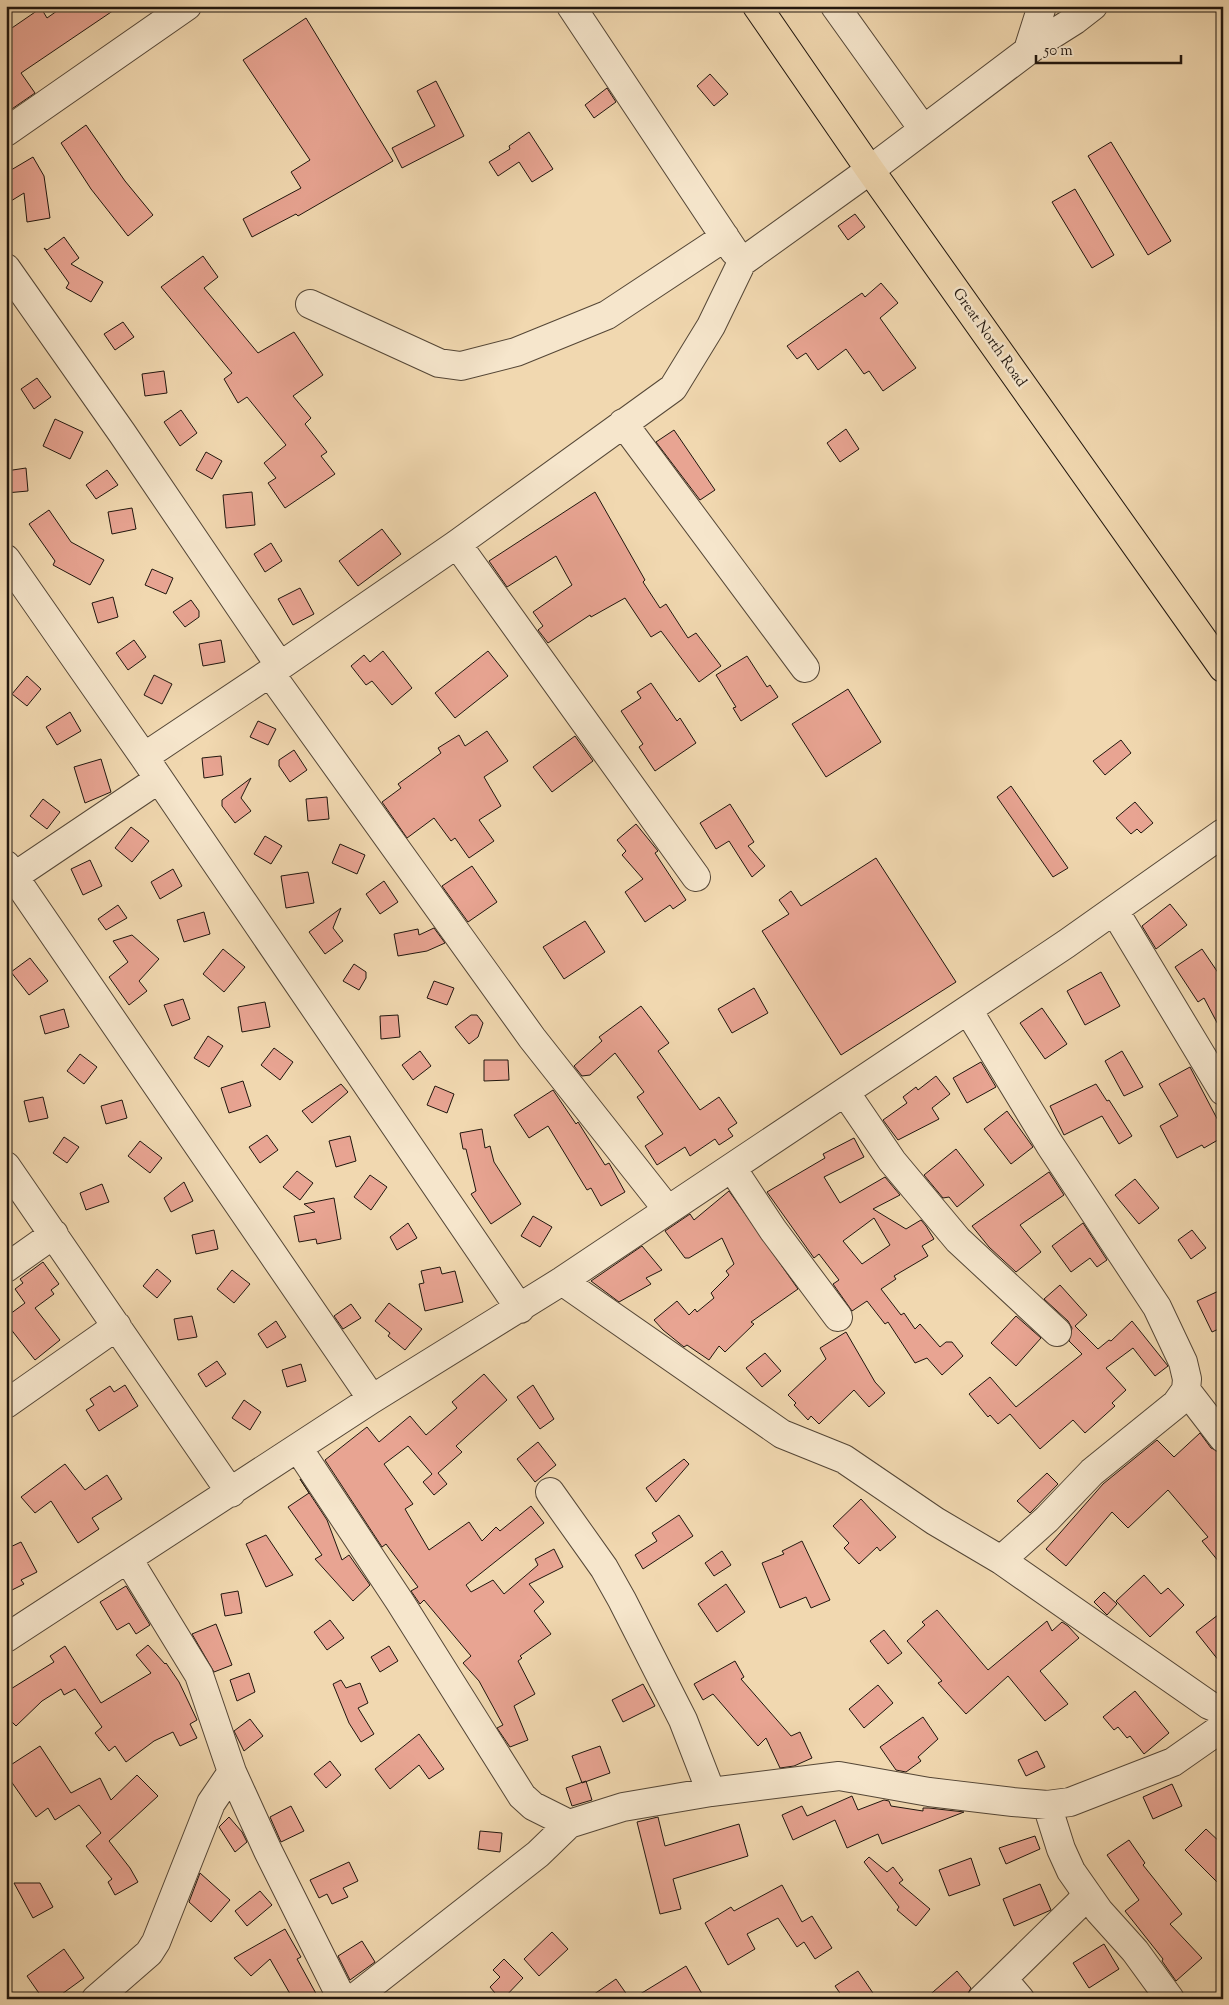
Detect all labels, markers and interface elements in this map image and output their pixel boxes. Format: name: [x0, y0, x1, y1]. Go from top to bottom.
scale bar: [1036, 32, 1182, 64]
text: 50 m: [1043, 41, 1073, 62]
street label: Great North Road: [947, 284, 1031, 392]

